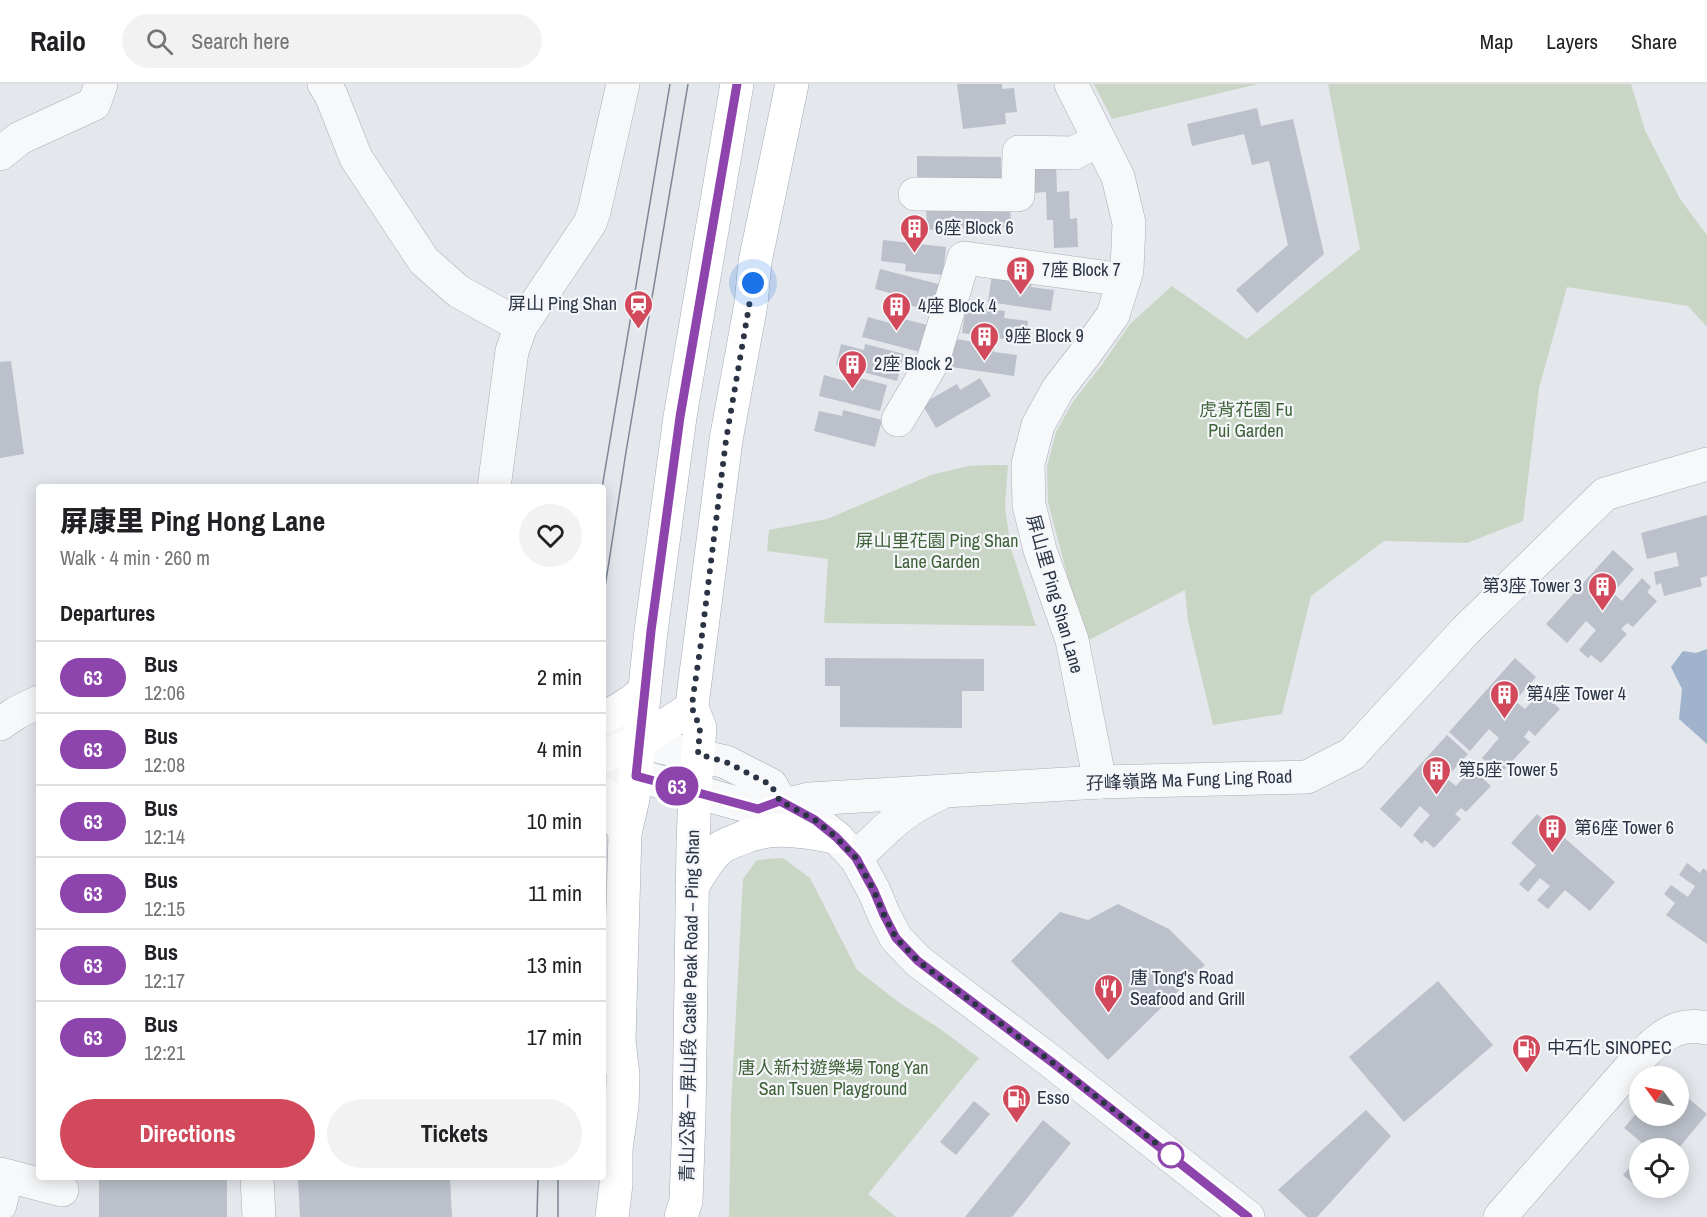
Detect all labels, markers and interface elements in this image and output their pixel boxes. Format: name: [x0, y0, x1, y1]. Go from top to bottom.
search box: [122, 14, 542, 68]
text: Railo: [30, 22, 86, 60]
icon: search: [143, 25, 176, 58]
text: Search here: [191, 26, 289, 56]
text: Map: [1480, 27, 1513, 56]
text: Layers: [1546, 27, 1598, 56]
text: Share: [1631, 27, 1677, 56]
building icon: 6座 Block 6: [898, 212, 930, 254]
place label: 6座 Block 6: [935, 215, 1014, 240]
building icon: 7座 Block 7: [1005, 254, 1037, 296]
place label: 7座 Block 7: [1042, 257, 1121, 282]
your location: [738, 268, 768, 298]
station icon: 屏山 Ping Shan: [622, 288, 654, 330]
building icon: 4座 Block 4: [881, 290, 913, 332]
place label: 屏山 Ping Shan: [508, 291, 617, 316]
place label: 4座 Block 4: [918, 293, 997, 318]
building icon: 9座 Block 9: [968, 320, 1000, 362]
place label: 9座 Block 9: [1005, 323, 1084, 348]
building icon: 2座 Block 2: [837, 348, 869, 390]
place label: 2座 Block 2: [874, 351, 953, 376]
park label: 虎背花園 Fu Pui Garden: [1199, 397, 1293, 443]
text: 屏康里 Ping Hong Lane: [60, 502, 325, 540]
button: heart: [519, 504, 582, 567]
street label: 屏山里 Ping Shan Lane: [1021, 512, 1090, 676]
park label: 屏山里花園 Ping Shan Lane Garden: [855, 528, 1019, 574]
text: Walk · 4 min · 260 m: [60, 544, 210, 571]
building icon: 第3座 Tower 3: [1587, 570, 1619, 612]
place label: 第3座 Tower 3: [1482, 573, 1582, 598]
text: Departures: [60, 598, 155, 628]
text: Bus: [144, 649, 178, 679]
text: 2 min: [537, 662, 582, 692]
text: 63: [83, 663, 103, 692]
building icon: 第4座 Tower 4: [1489, 678, 1521, 720]
text: 12:06: [144, 679, 185, 706]
place label: 第4座 Tower 4: [1526, 681, 1626, 706]
text: Bus: [144, 721, 178, 751]
text: 4 min: [537, 734, 582, 764]
text: 63: [83, 735, 103, 764]
text: 12:08: [144, 751, 185, 778]
building icon: 第5座 Tower 5: [1421, 754, 1453, 796]
place label: 第5座 Tower 5: [1458, 757, 1558, 782]
street label: 孖峰嶺路 Ma Fung Ling Road: [1085, 763, 1293, 796]
line badge: 63: [650, 766, 704, 806]
text: 63: [667, 772, 687, 801]
text: Bus: [144, 793, 178, 823]
text: 10 min: [527, 806, 582, 836]
text: 63: [83, 807, 103, 836]
building icon: 第6座 Tower 6: [1537, 812, 1569, 854]
place label: 第6座 Tower 6: [1574, 815, 1674, 840]
text: 12:14: [144, 823, 185, 850]
street label: 青山公路－屏山段 Castle Peak Road – Ping Shan: [674, 830, 705, 1182]
text: Bus: [144, 865, 178, 895]
text: 11 min: [528, 878, 582, 908]
text: 63: [83, 879, 103, 908]
text: 12:15: [144, 895, 185, 922]
text: Bus: [144, 937, 178, 967]
text: 13 min: [527, 950, 582, 980]
text: 63: [83, 951, 103, 980]
place label: 唐 Tong's Road Seafood and Grill: [1130, 965, 1245, 1011]
text: 12:17: [144, 967, 185, 994]
restaurant icon: 唐 Tong's Road Seafood and Grill: [1093, 972, 1125, 1014]
text: Bus: [144, 1009, 178, 1039]
text: 17 min: [527, 1022, 582, 1052]
text: 63: [83, 1023, 103, 1052]
fuel station icon: 中石化 SINOPEC: [1510, 1032, 1542, 1074]
place label: 中石化 SINOPEC: [1547, 1035, 1672, 1060]
text: 12:21: [144, 1039, 185, 1066]
park label: 唐人新村遊樂場 Tong Yan San Tsuen Playground: [737, 1055, 929, 1101]
north arrow: [1629, 1066, 1689, 1126]
map controls: [1629, 1066, 1689, 1198]
fuel station icon: Esso: [1000, 1082, 1032, 1124]
place label: Esso: [1037, 1085, 1070, 1110]
button: Directions: [60, 1099, 315, 1168]
button: Tickets: [327, 1099, 582, 1168]
button: locate: [1629, 1138, 1689, 1198]
unlabelled marker: [1158, 1142, 1184, 1168]

